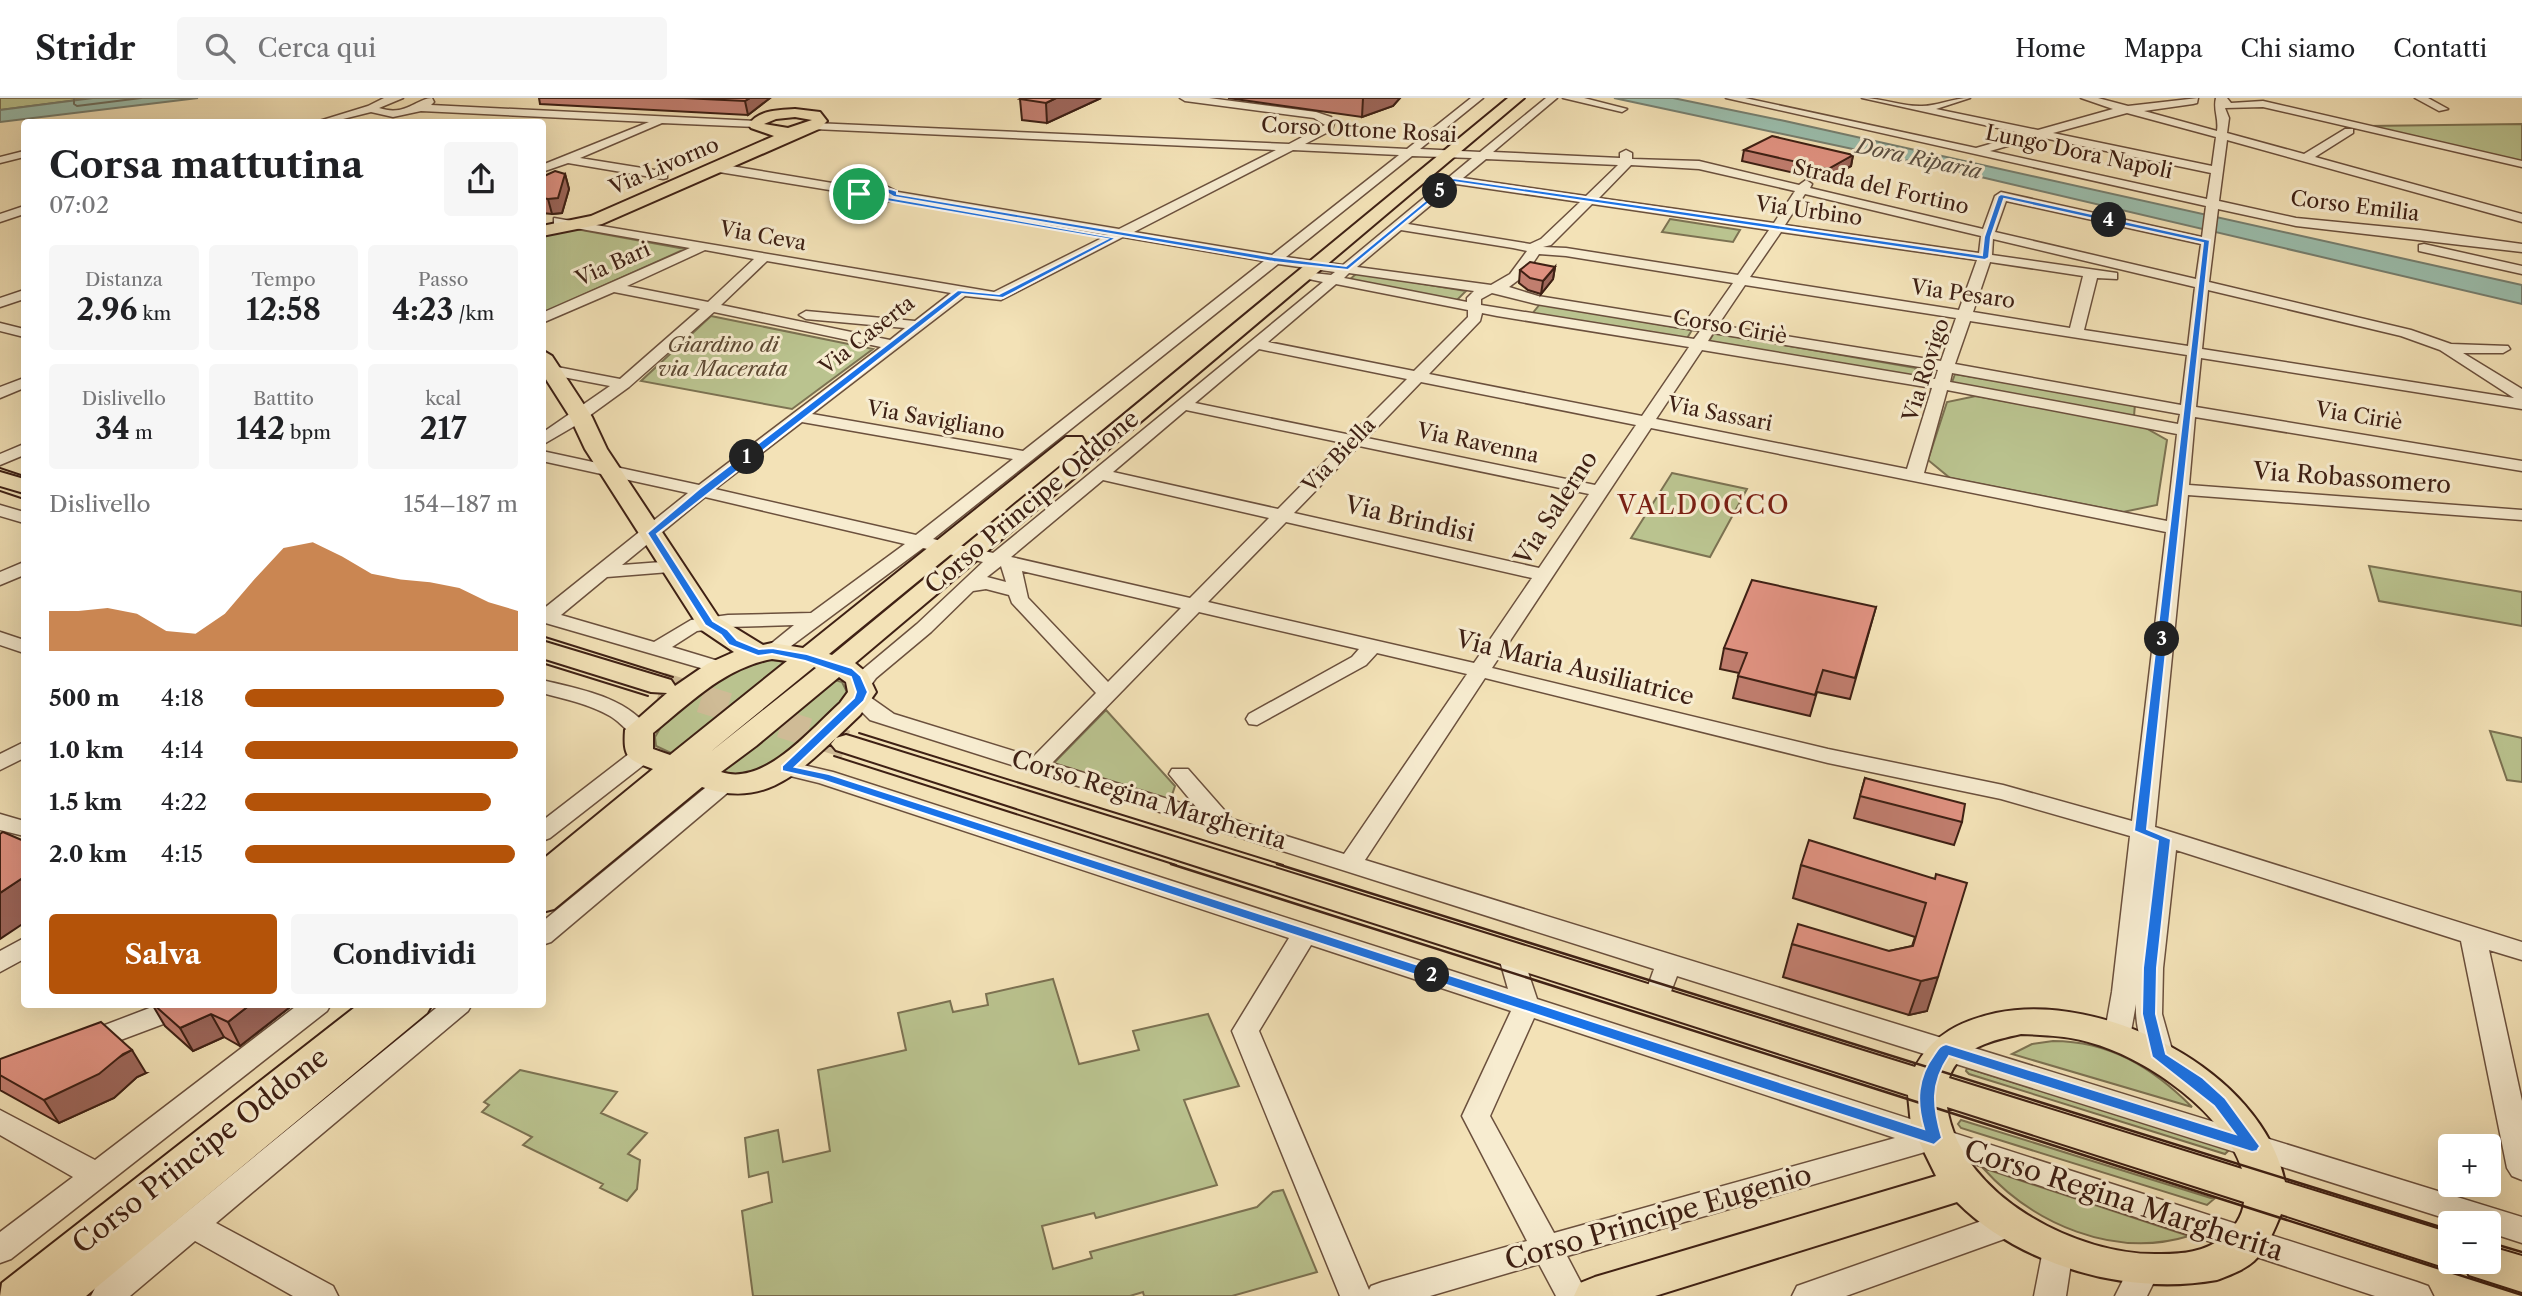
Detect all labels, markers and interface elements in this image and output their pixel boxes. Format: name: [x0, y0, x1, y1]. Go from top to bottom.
search box: [177, 17, 667, 80]
text: Stridr: [35, 28, 135, 69]
icon: search: [201, 29, 239, 67]
text: Cerca qui: [257, 32, 376, 64]
text: Home: [2015, 34, 2086, 63]
text: Mappa: [2124, 34, 2203, 63]
text: Chi siamo: [2241, 34, 2355, 63]
text: Contatti: [2393, 34, 2487, 63]
street label: Corso Ottone Rosai: [1261, 112, 1457, 147]
street label: Lungo Dora Napoli: [1983, 119, 2175, 184]
street label: Via Livorno: [604, 131, 722, 200]
water label: Dora Riparia: [1852, 133, 1985, 184]
text: Corsa mattutina: [49, 141, 364, 188]
button: share: [444, 142, 518, 216]
street label: Strada del Fortino: [1791, 154, 1971, 219]
pin: [829, 164, 889, 224]
pin: 5: [1422, 174, 1458, 208]
icon: arrive: [840, 175, 878, 213]
text: 5: [1434, 179, 1445, 202]
street label: Corso Emilia: [2289, 185, 2422, 226]
text: 07:02: [49, 191, 109, 219]
street label: Via Urbino: [1753, 191, 1864, 230]
pin: 4: [2092, 202, 2126, 238]
text: 4: [2103, 208, 2114, 231]
street label: Via Ceva: [717, 215, 809, 256]
street label: Via Bari: [571, 236, 654, 291]
text: Distanza: [85, 268, 163, 291]
text: Tempo: [251, 268, 316, 291]
text: Passo: [418, 268, 468, 291]
street label: Via Pesaro: [1908, 274, 2017, 313]
street label: Via Caserta: [813, 289, 920, 380]
text: 2.96: [76, 291, 138, 328]
text: 12:58: [246, 291, 321, 328]
text: 4:23: [392, 291, 454, 328]
text: km: [138, 302, 171, 325]
text: /km: [454, 302, 494, 325]
street label: Corso Ciriè: [1671, 304, 1789, 349]
street label: Via Rovigo: [1897, 315, 1954, 426]
park label: Giardino di via Macerata: [658, 332, 788, 381]
text: Dislivello: [82, 387, 166, 410]
text: Battito: [253, 387, 314, 410]
text: kcal: [425, 387, 461, 410]
street label: Via Sassari: [1665, 391, 1775, 436]
street label: Via Savigliano: [864, 395, 1007, 444]
street label: Via Ciriè: [2313, 396, 2404, 435]
street label: Corso Principe Oddone: [919, 404, 1144, 600]
text: 34: [95, 410, 130, 447]
text: 142: [236, 410, 285, 447]
text: 217: [420, 410, 467, 447]
street label: Via Biella: [1296, 411, 1381, 498]
street label: Via Ravenna: [1414, 417, 1542, 468]
text: m: [130, 421, 153, 444]
text: bpm: [285, 421, 331, 444]
pin: 1: [730, 440, 764, 474]
text: 1: [742, 445, 751, 468]
street label: Via Salerno: [1507, 445, 1603, 571]
street label: Via Robassomero: [2251, 456, 2452, 499]
street label: Via Brindisi: [1341, 489, 1478, 548]
district label: VALDOCCO: [1616, 489, 1791, 521]
text: Dislivello: [49, 490, 151, 518]
text: 154–187 m: [404, 490, 518, 518]
pin: 3: [2144, 622, 2180, 656]
street label: Via Maria Ausiliatrice: [1452, 624, 1697, 711]
text: 3: [2156, 627, 2167, 650]
text: 500 m: [49, 684, 120, 712]
text: 4:18: [161, 684, 204, 712]
text: 1.0 km: [49, 736, 124, 764]
text: 4:14: [161, 736, 204, 764]
street label: Corso Regina Margherita: [1008, 744, 1290, 855]
text: 1.5 km: [49, 788, 122, 816]
text: 4:22: [161, 788, 207, 816]
text: 2.0 km: [49, 840, 127, 868]
text: 4:15: [161, 840, 203, 868]
button: Salva: [49, 914, 277, 994]
button: Condividi: [291, 914, 518, 994]
pin: 2: [1414, 958, 1450, 992]
text: 2: [1426, 963, 1437, 986]
street label: Corso Principe Oddone: [65, 1040, 335, 1260]
street label: Corso Regina Margherita: [1960, 1132, 2288, 1268]
map controls: [2438, 1134, 2501, 1274]
button: +: [2438, 1134, 2501, 1197]
street label: Corso Principe Eugenio: [1501, 1157, 1815, 1277]
button: −: [2438, 1211, 2501, 1274]

